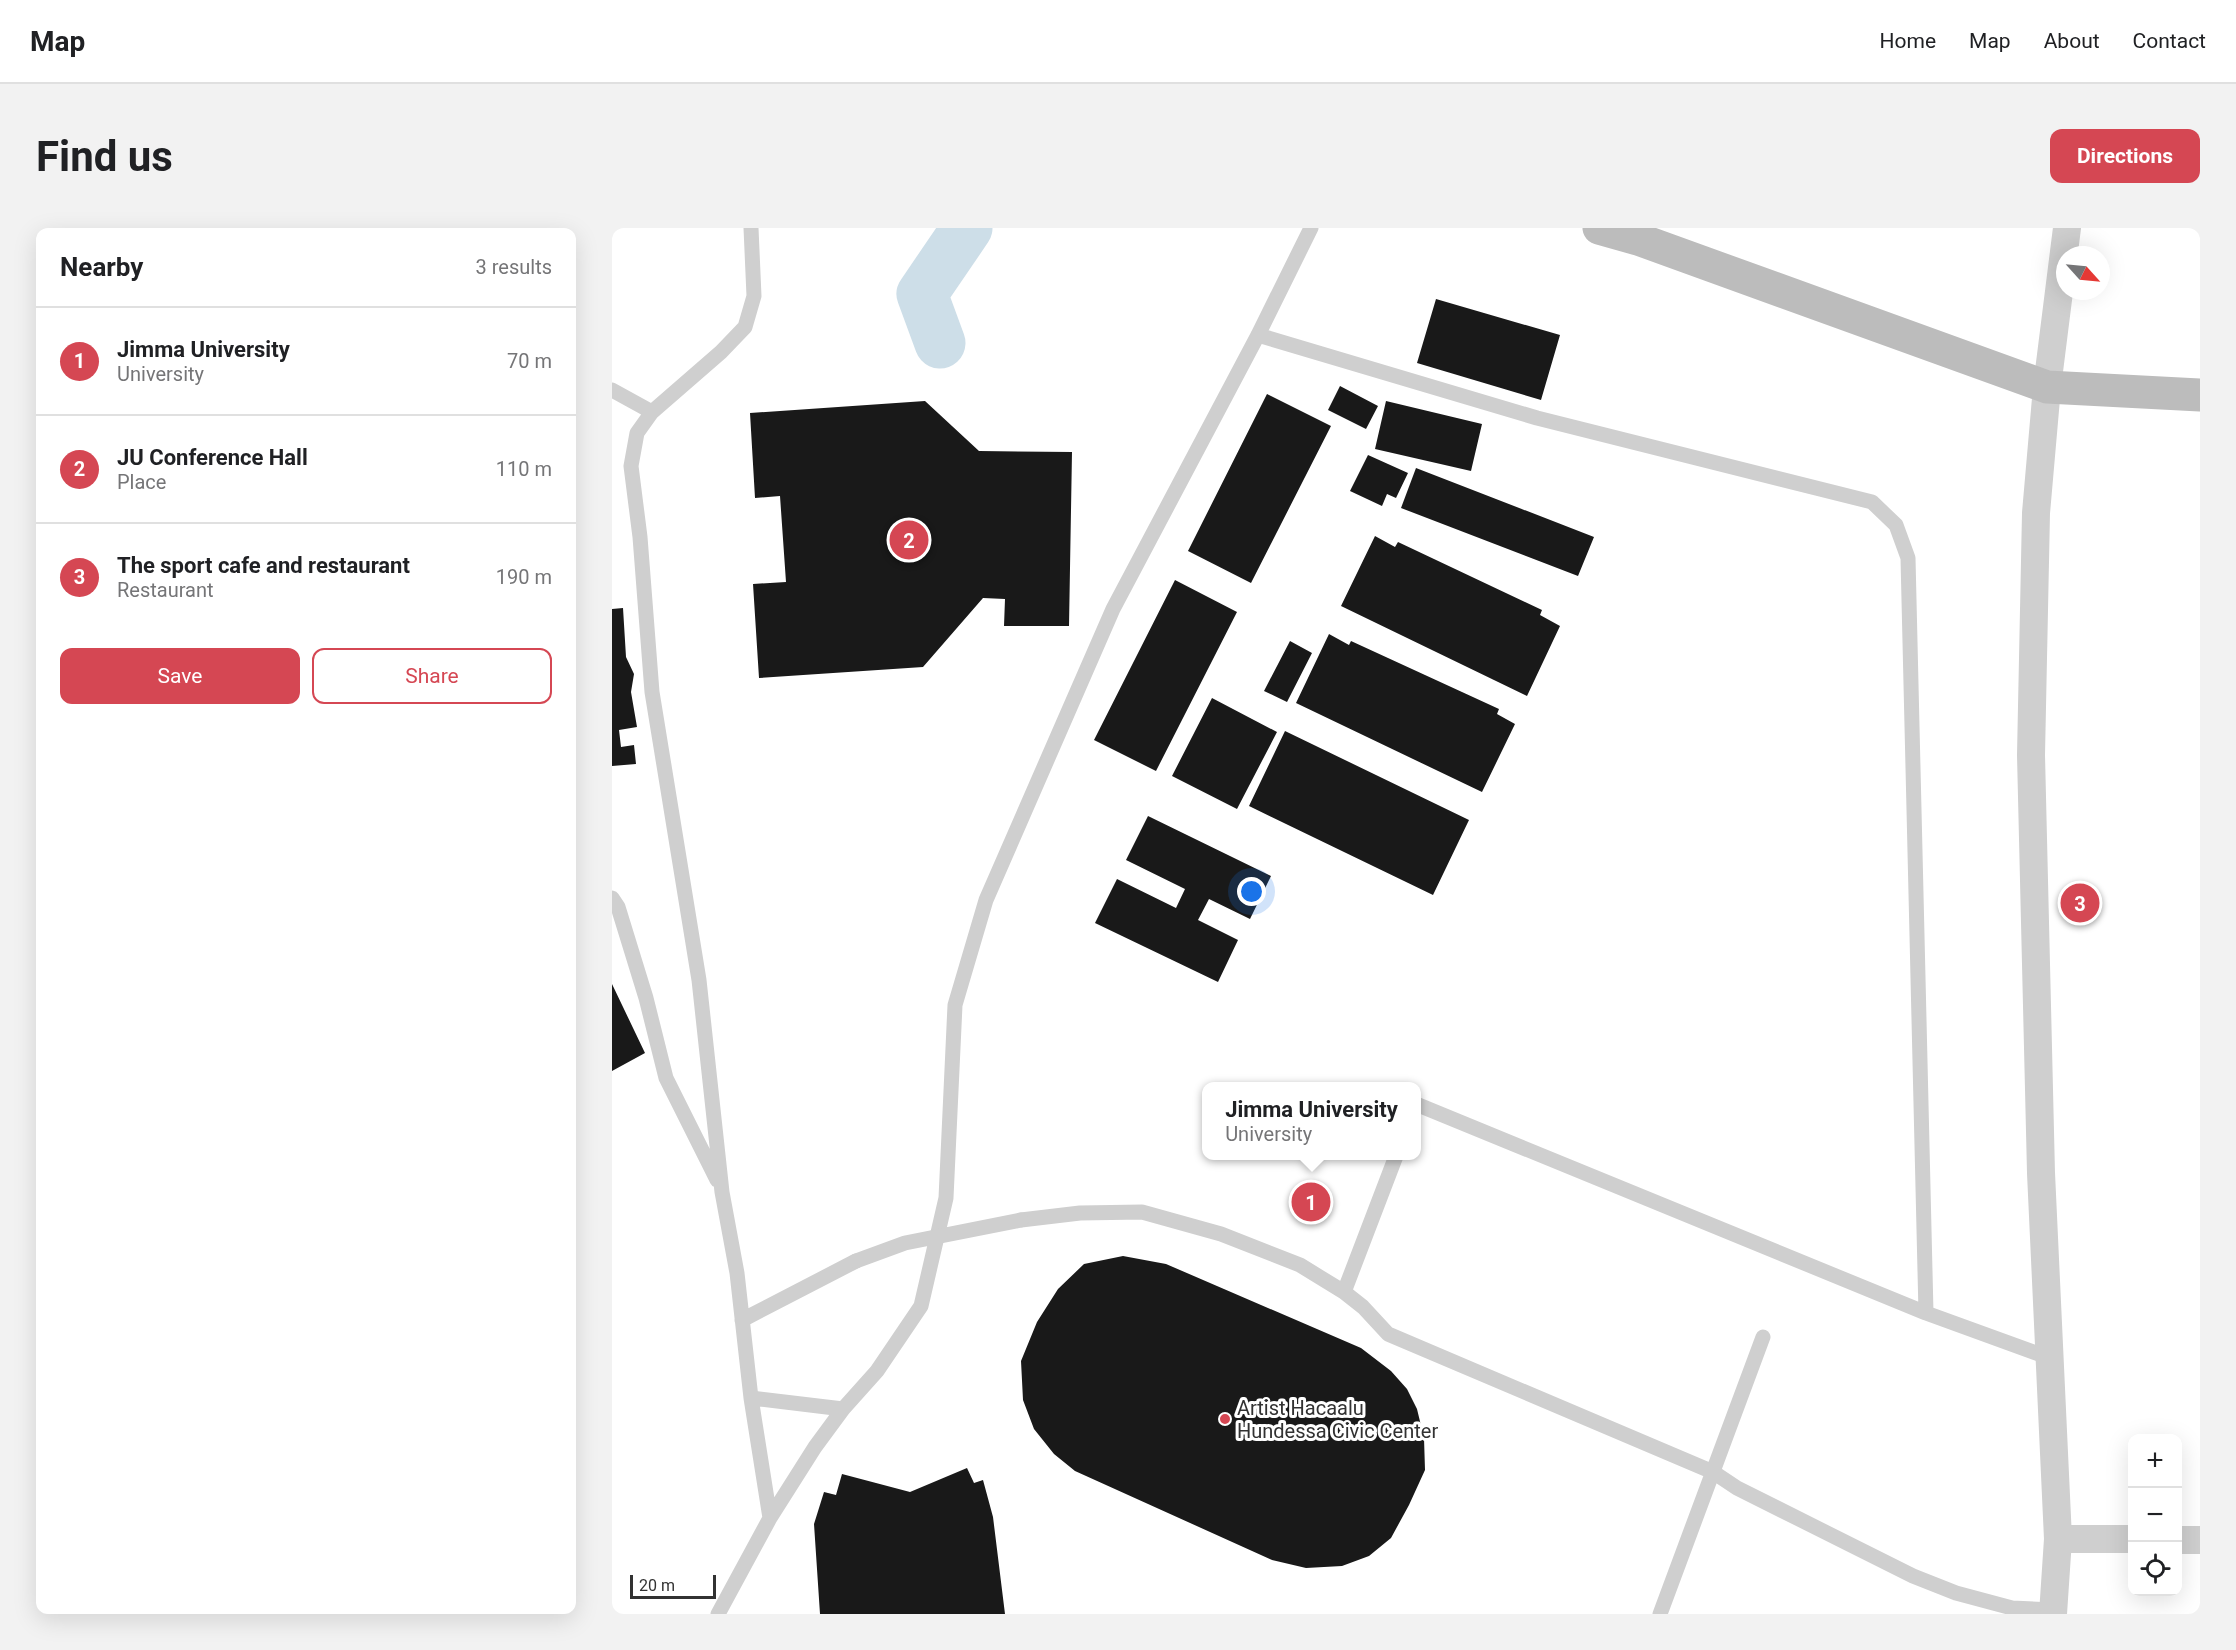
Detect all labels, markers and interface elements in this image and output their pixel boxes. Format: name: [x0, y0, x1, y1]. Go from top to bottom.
text: Map: [30, 25, 85, 58]
text: Home: [1880, 29, 1936, 53]
text: Map: [1969, 29, 2011, 53]
text: About: [2044, 29, 2100, 53]
text: Contact: [2133, 29, 2206, 53]
button: Directions: [2050, 129, 2200, 183]
text: Find us: [36, 132, 173, 181]
north arrow: [2056, 246, 2110, 300]
text: Nearby: [60, 252, 143, 282]
text: 3 results: [476, 255, 552, 279]
text: Jimma University: [117, 337, 290, 362]
text: 1: [74, 349, 85, 373]
text: 70 m: [507, 349, 552, 373]
text: University: [117, 362, 204, 386]
text: JU Conference Hall: [117, 445, 308, 470]
text: 2: [74, 457, 85, 481]
text: 110 m: [496, 457, 552, 481]
text: Place: [117, 470, 166, 494]
pin: 2: [890, 518, 928, 562]
text: The sport cafe and restaurant: [117, 553, 410, 578]
text: 3: [74, 565, 85, 589]
text: 190 m: [496, 565, 552, 589]
text: Restaurant: [117, 578, 214, 602]
button: Save: [60, 648, 300, 704]
button: Share: [312, 648, 552, 704]
your location: [1237, 877, 1266, 906]
pin: 3: [2060, 880, 2100, 926]
popup: [1202, 1082, 1421, 1160]
text: Jimma University: [1225, 1097, 1398, 1122]
text: University: [1225, 1122, 1312, 1146]
pin: 1: [1292, 1180, 1330, 1224]
place label: Artist Hacaalu Hundessa Civic Center: [1237, 1396, 1438, 1443]
marker: Artist Hacaalu Hundessa Civic Center: [1218, 1412, 1232, 1426]
map controls: [2128, 1434, 2182, 1596]
button: +: [2128, 1434, 2182, 1488]
button: −: [2128, 1488, 2182, 1542]
button: locate: [2128, 1542, 2182, 1596]
scale bar: [630, 1572, 716, 1600]
text: 20 m: [639, 1576, 675, 1595]

